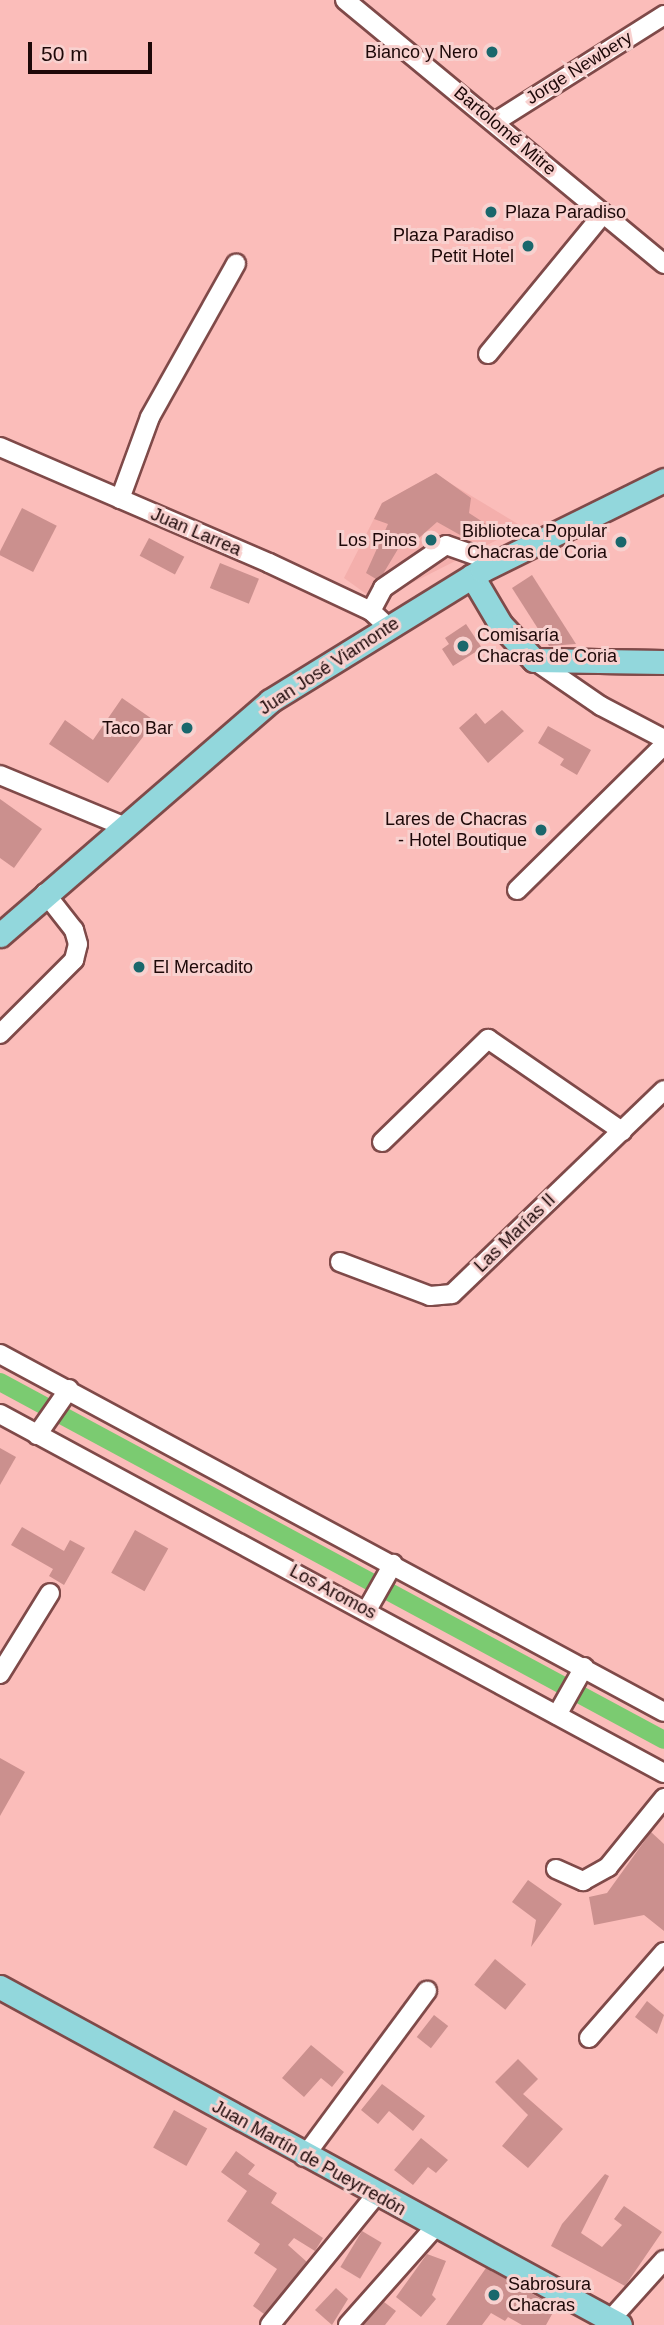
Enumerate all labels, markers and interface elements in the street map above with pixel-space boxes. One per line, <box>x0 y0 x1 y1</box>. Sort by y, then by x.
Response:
street label: Jorge Newbery <box>522 27 636 109</box>
scale bar <box>32 28 156 72</box>
place label: Bianco y Nero <box>365 41 478 63</box>
text: 50 m <box>41 42 88 65</box>
marker: Bianco y Nero <box>484 44 500 60</box>
street label: Bartolomé Mitre <box>449 82 561 180</box>
place label: Plaza Paradiso <box>505 201 626 223</box>
marker: Plaza Paradiso <box>483 204 499 220</box>
place label: Plaza Paradiso Petit Hotel <box>393 225 514 268</box>
marker: Plaza Paradiso Petit Hotel <box>520 238 536 254</box>
street label: Juan Larrea <box>148 503 244 561</box>
place label: Biblioteca Popular Chacras de Coria <box>462 521 607 564</box>
place label: Los Pinos <box>338 529 417 551</box>
marker: Los Pinos <box>423 532 439 548</box>
marker: Biblioteca Popular Chacras de Coria <box>613 534 629 550</box>
street label: Juan José Viamonte <box>255 613 403 719</box>
place label: Comisaría Chacras de Coria <box>477 625 617 668</box>
marker: Comisaría Chacras de Coria <box>455 638 471 654</box>
place label: Taco Bar <box>102 717 173 739</box>
marker: Taco Bar <box>179 720 195 736</box>
place label: Lares de Chacras - Hotel Boutique <box>385 809 527 852</box>
marker: Lares de Chacras - Hotel Boutique <box>533 822 549 838</box>
place label: El Mercadito <box>153 956 253 978</box>
marker: El Mercadito <box>131 959 147 975</box>
street label: Las Marías II <box>470 1189 560 1277</box>
street label: Los Aromos <box>286 1560 380 1624</box>
street label: Juan Martín de Pueyrredón <box>208 2096 410 2220</box>
place label: Sabrosura Chacras <box>508 2274 591 2316</box>
marker: Sabrosura Chacras <box>486 2287 502 2303</box>

